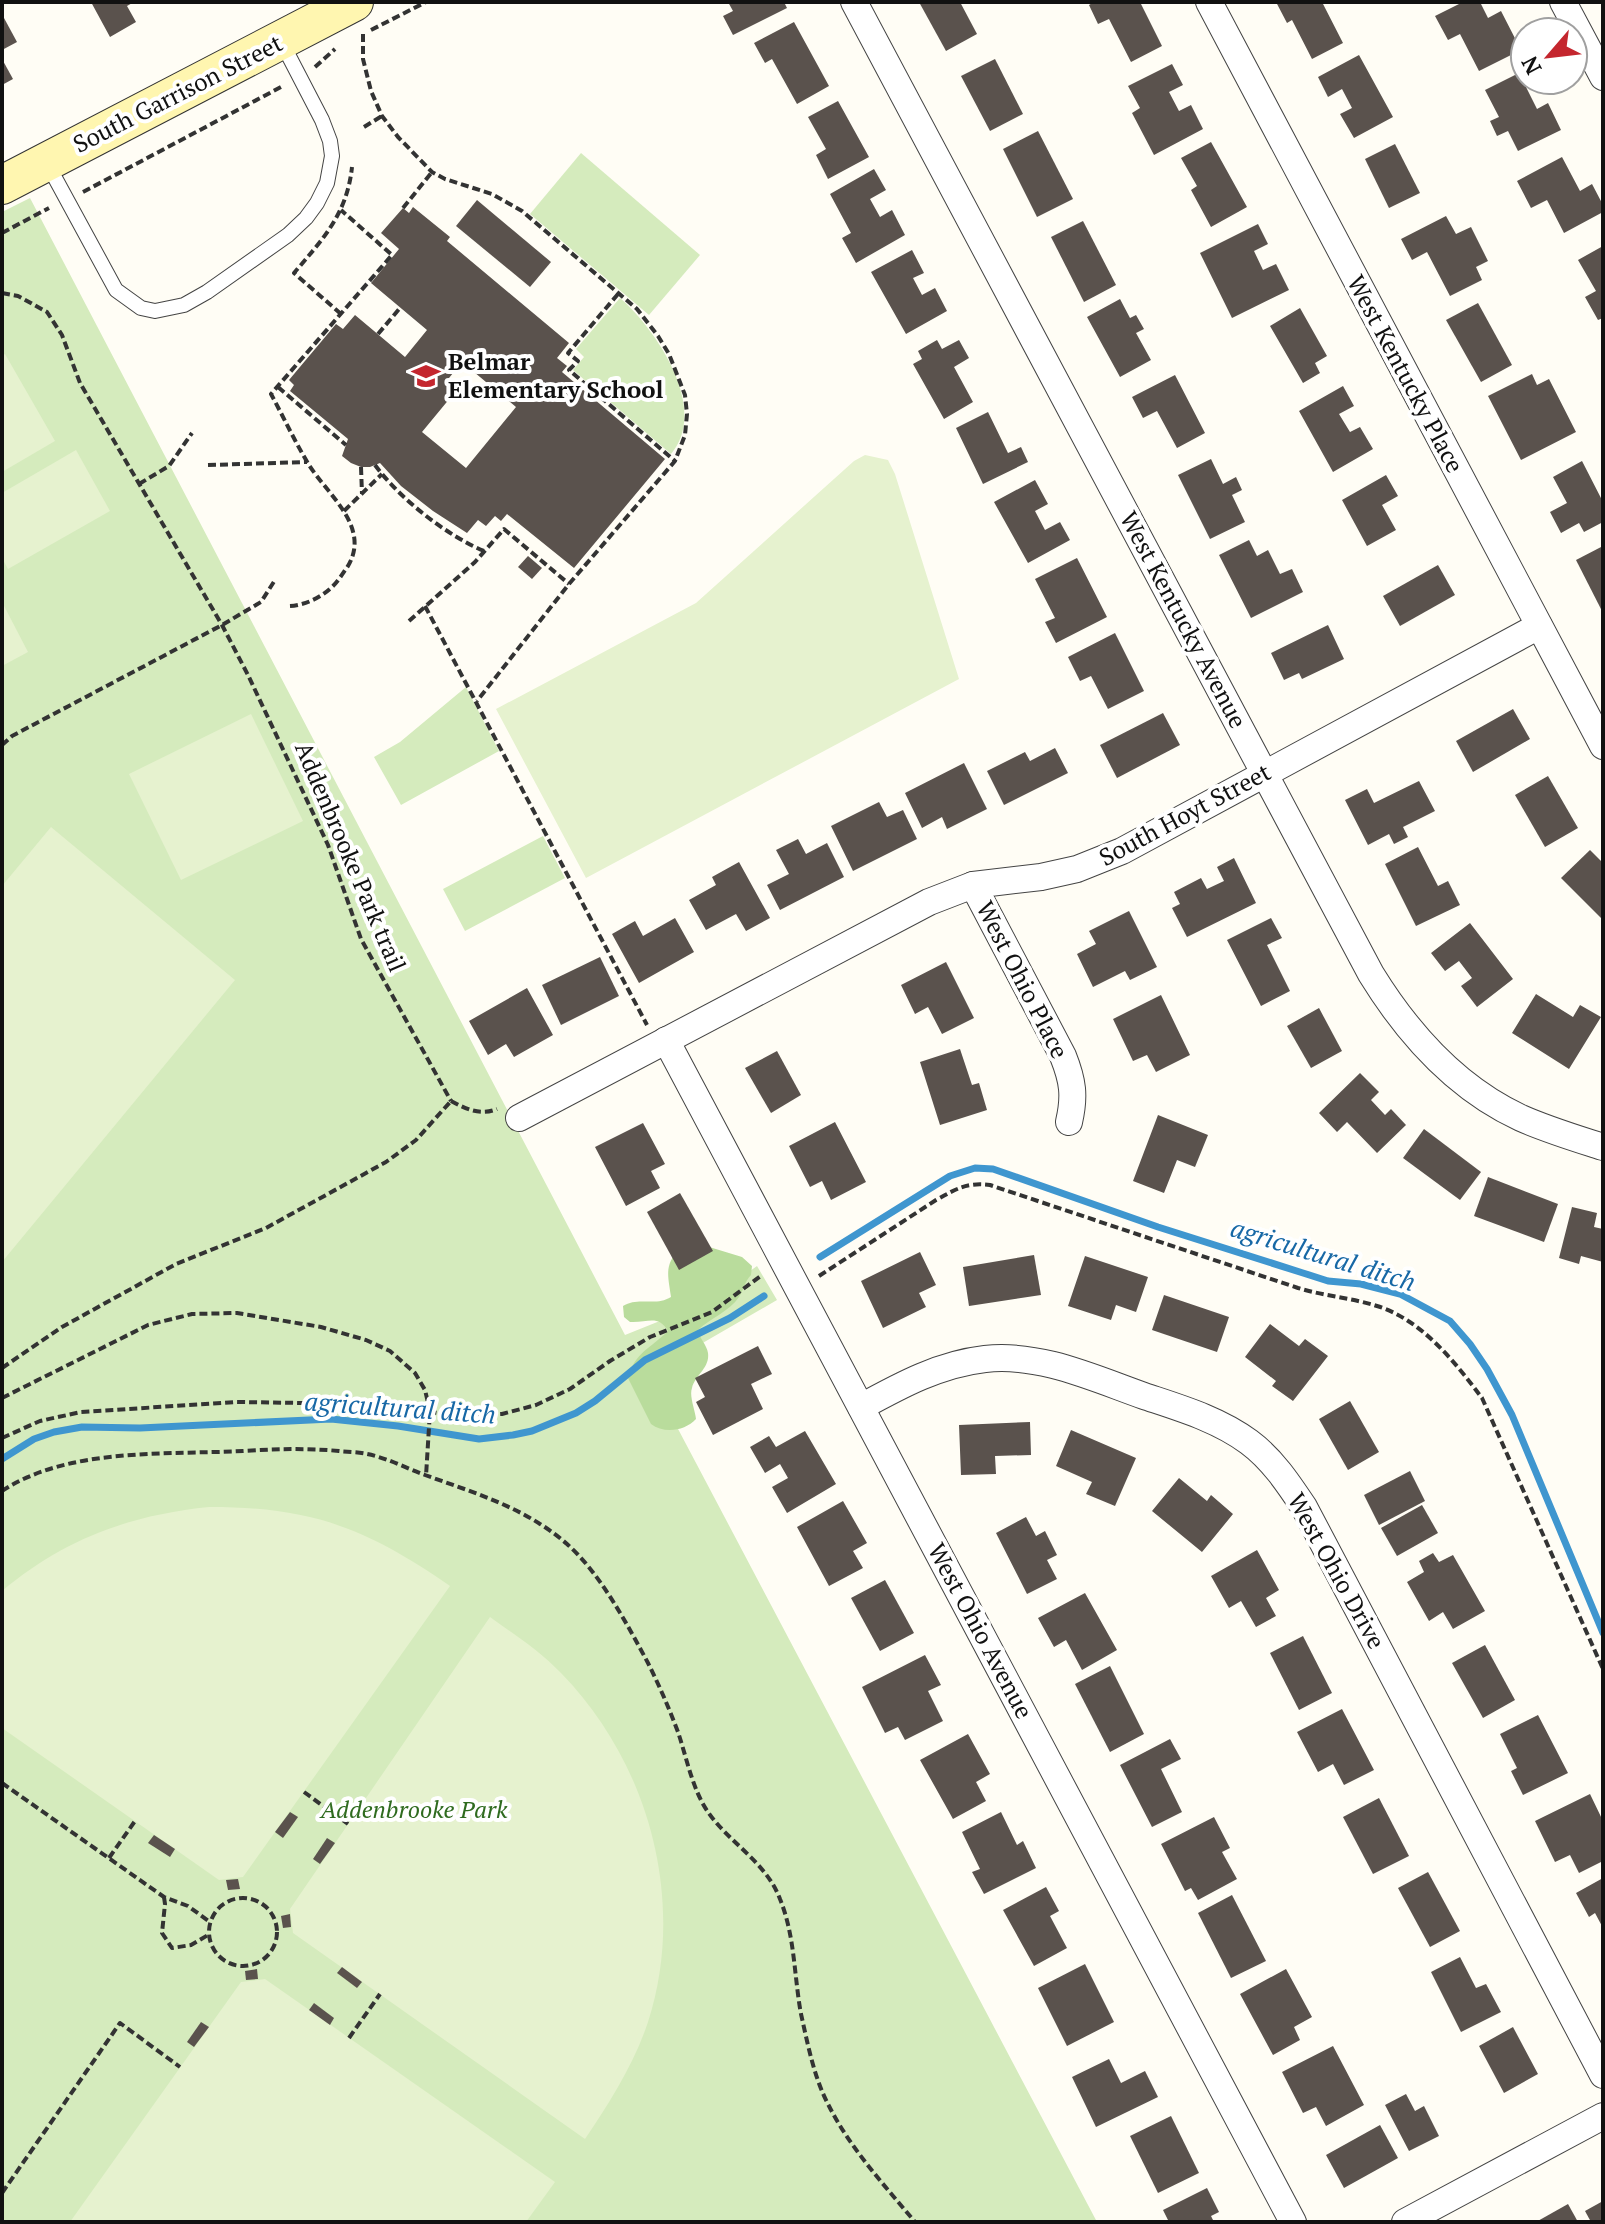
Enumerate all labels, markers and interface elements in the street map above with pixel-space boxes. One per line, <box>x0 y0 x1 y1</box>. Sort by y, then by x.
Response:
north arrow <box>1509 16 1589 96</box>
street label: South Garrison Street <box>67 26 288 160</box>
text: N <box>1514 51 1548 80</box>
street label: West Kentucky Place <box>1340 269 1472 478</box>
place label: Belmar Elementary School <box>448 345 663 405</box>
school or university icon: Belmar Elementary School <box>411 361 441 391</box>
street label: West Kentucky Avenue <box>1113 506 1255 733</box>
street label: Addenbrooke Park trail <box>288 737 414 976</box>
street label: South Hoyt Street <box>1093 755 1276 873</box>
street label: West Ohio Place <box>969 895 1076 1064</box>
water label: agricultural ditch <box>1227 1210 1420 1298</box>
water label: agricultural ditch <box>303 1383 497 1431</box>
street label: West Ohio Drive <box>1281 1487 1393 1654</box>
street label: West Ohio Avenue <box>921 1537 1041 1724</box>
park label: Addenbrooke Park <box>318 1793 508 1825</box>

